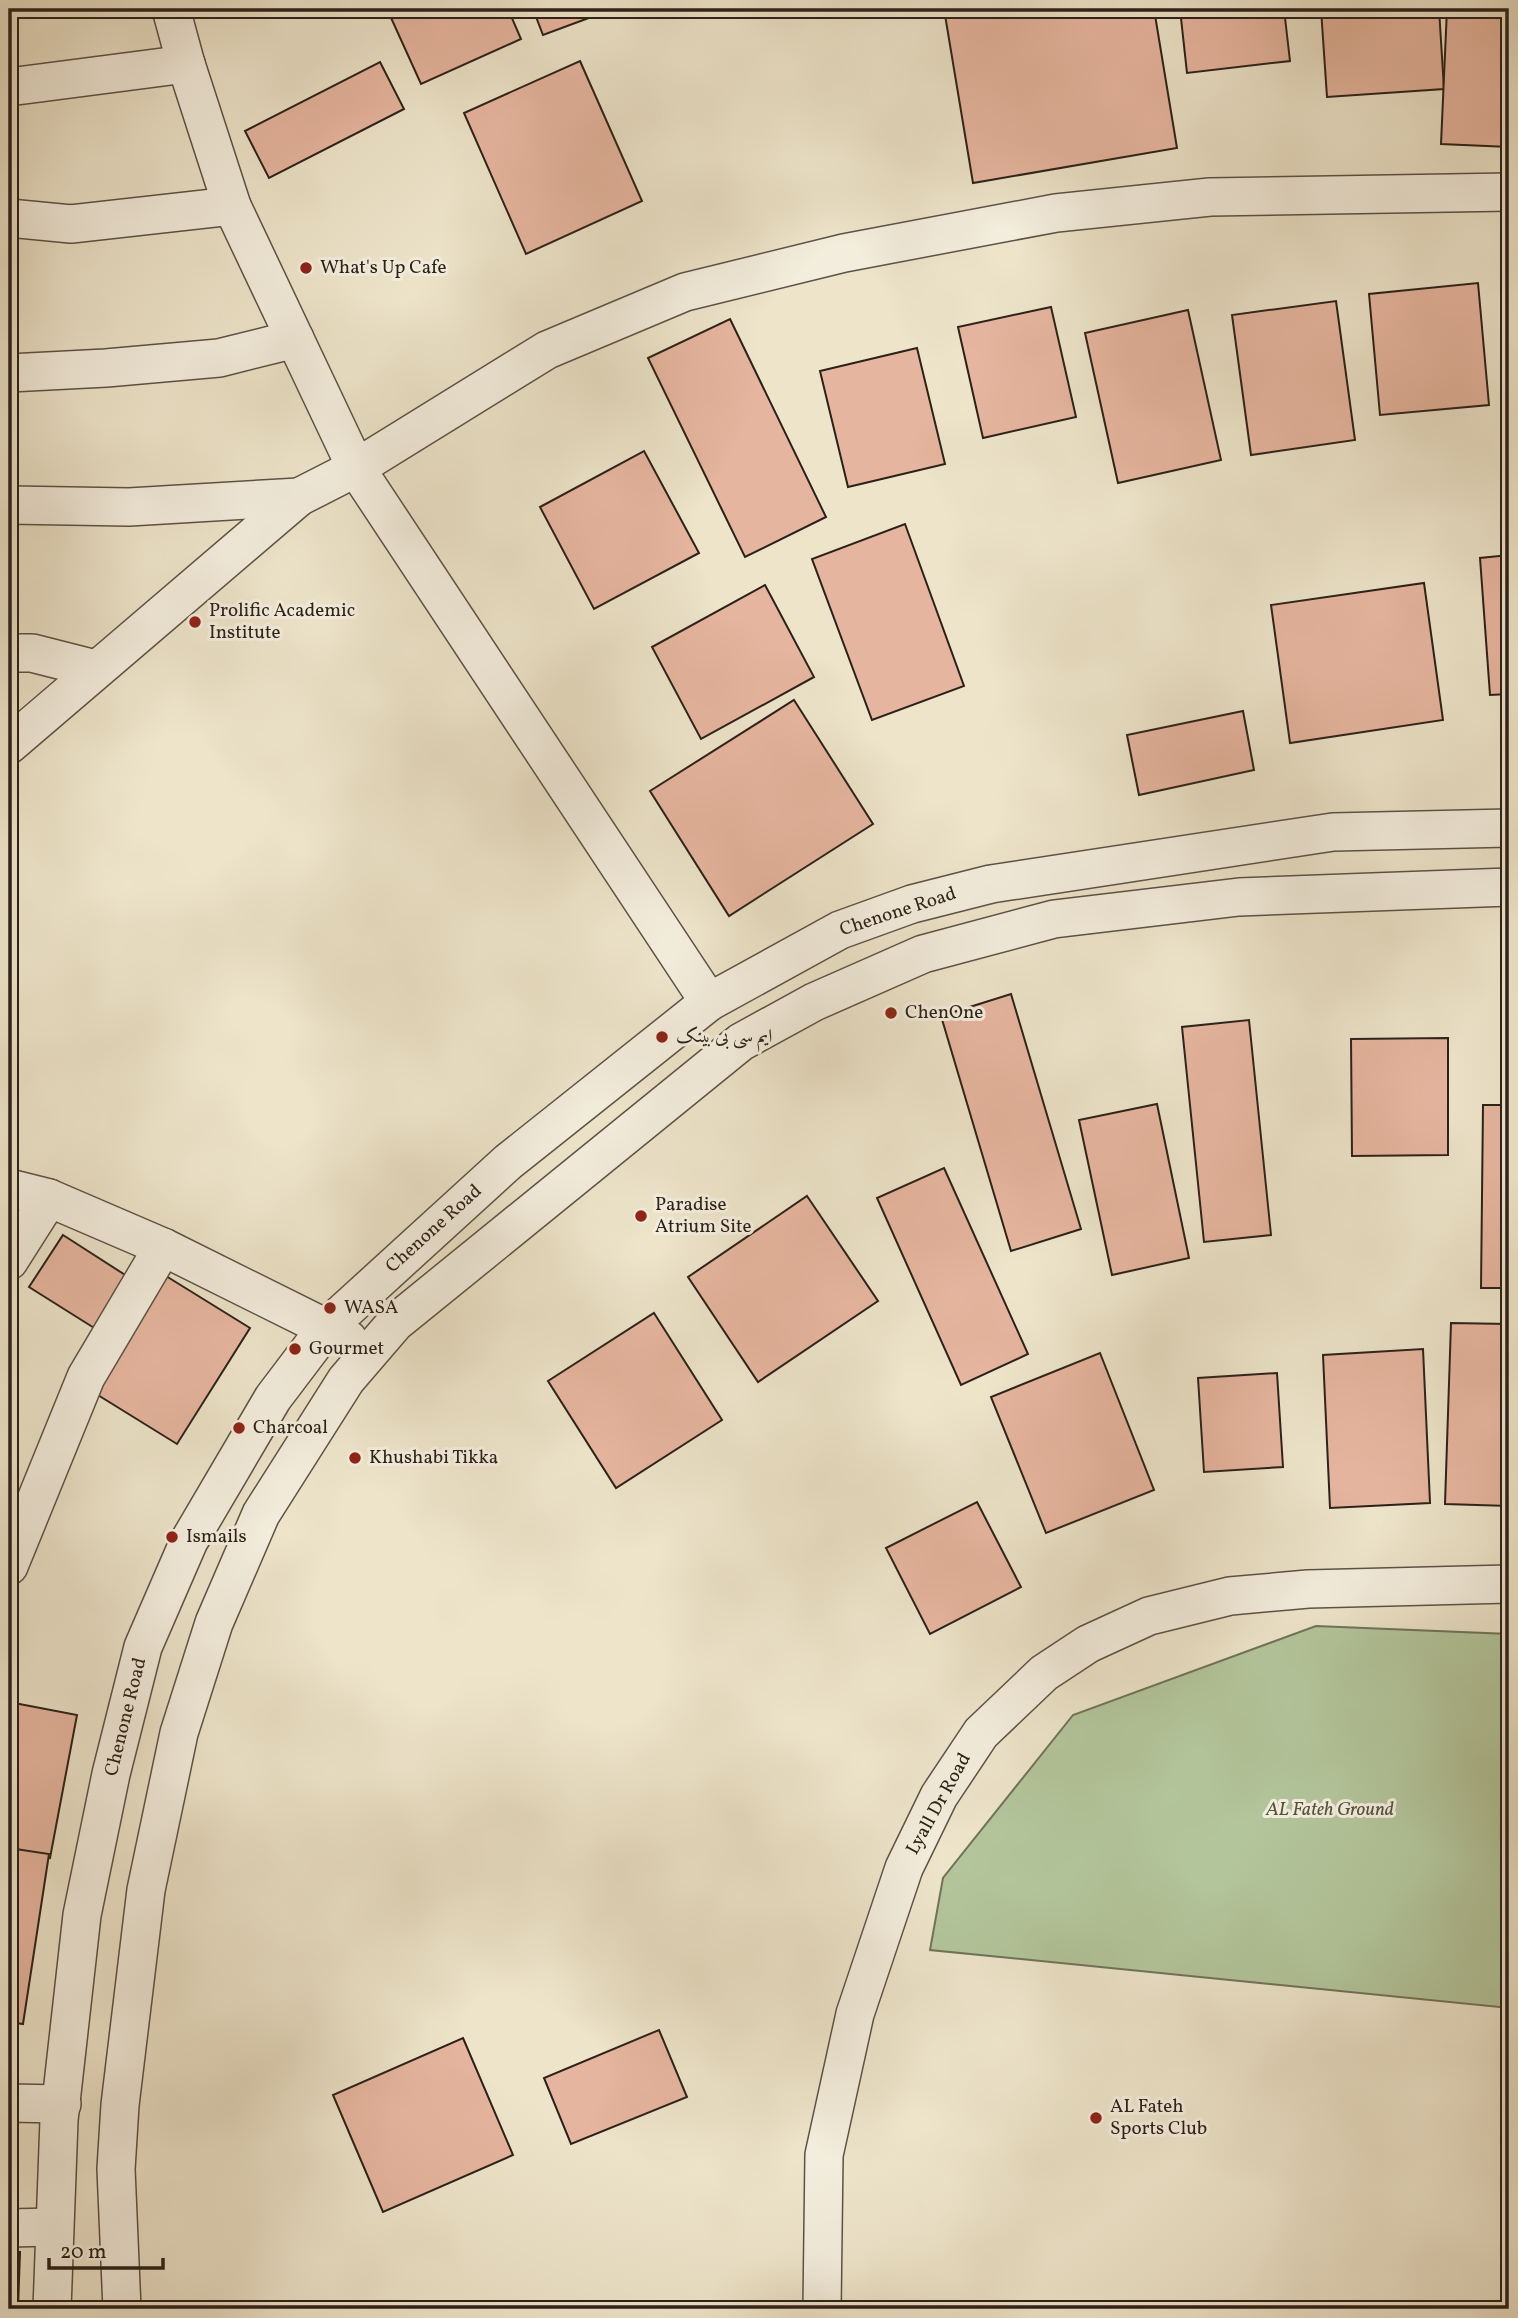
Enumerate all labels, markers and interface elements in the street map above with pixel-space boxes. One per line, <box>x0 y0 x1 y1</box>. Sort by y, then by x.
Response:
place label: What's Up Cafe <box>320 255 447 281</box>
marker: What's Up Cafe <box>298 260 314 276</box>
place label: Prolific Academic Institute <box>209 598 355 646</box>
marker: Prolific Academic Institute <box>187 614 203 630</box>
street label: Chenone Road <box>836 881 960 943</box>
place label: ChenOne <box>905 1000 983 1026</box>
marker: ChenOne <box>883 1005 899 1021</box>
place label: ایم سی بی بینک <box>676 1024 772 1052</box>
marker: ایم سی بی بینک <box>654 1029 670 1045</box>
street label: Chenone Road <box>380 1179 488 1279</box>
place label: Paradise Atrium Site <box>655 1192 751 1240</box>
marker: Paradise Atrium Site <box>633 1208 649 1224</box>
place label: WASA <box>344 1295 398 1321</box>
marker: WASA <box>322 1300 338 1316</box>
place label: Gourmet <box>309 1336 384 1362</box>
marker: Gourmet <box>287 1341 303 1357</box>
place label: Charcoal <box>253 1415 328 1441</box>
marker: Charcoal <box>231 1420 247 1436</box>
place label: Khushabi Tikka <box>369 1445 498 1471</box>
marker: Khushabi Tikka <box>347 1450 363 1466</box>
place label: Ismails <box>186 1524 247 1550</box>
marker: Ismails <box>164 1529 180 1545</box>
street label: Chenone Road <box>99 1655 153 1779</box>
street label: Lyall Dr Road <box>900 1748 978 1860</box>
park label: AL Fateh Ground <box>1265 1797 1394 1823</box>
place label: AL Fateh Sports Club <box>1110 2094 1207 2142</box>
marker: AL Fateh Sports Club <box>1088 2110 1104 2126</box>
scale bar <box>49 2227 163 2271</box>
text: 20 m <box>60 2238 106 2267</box>

